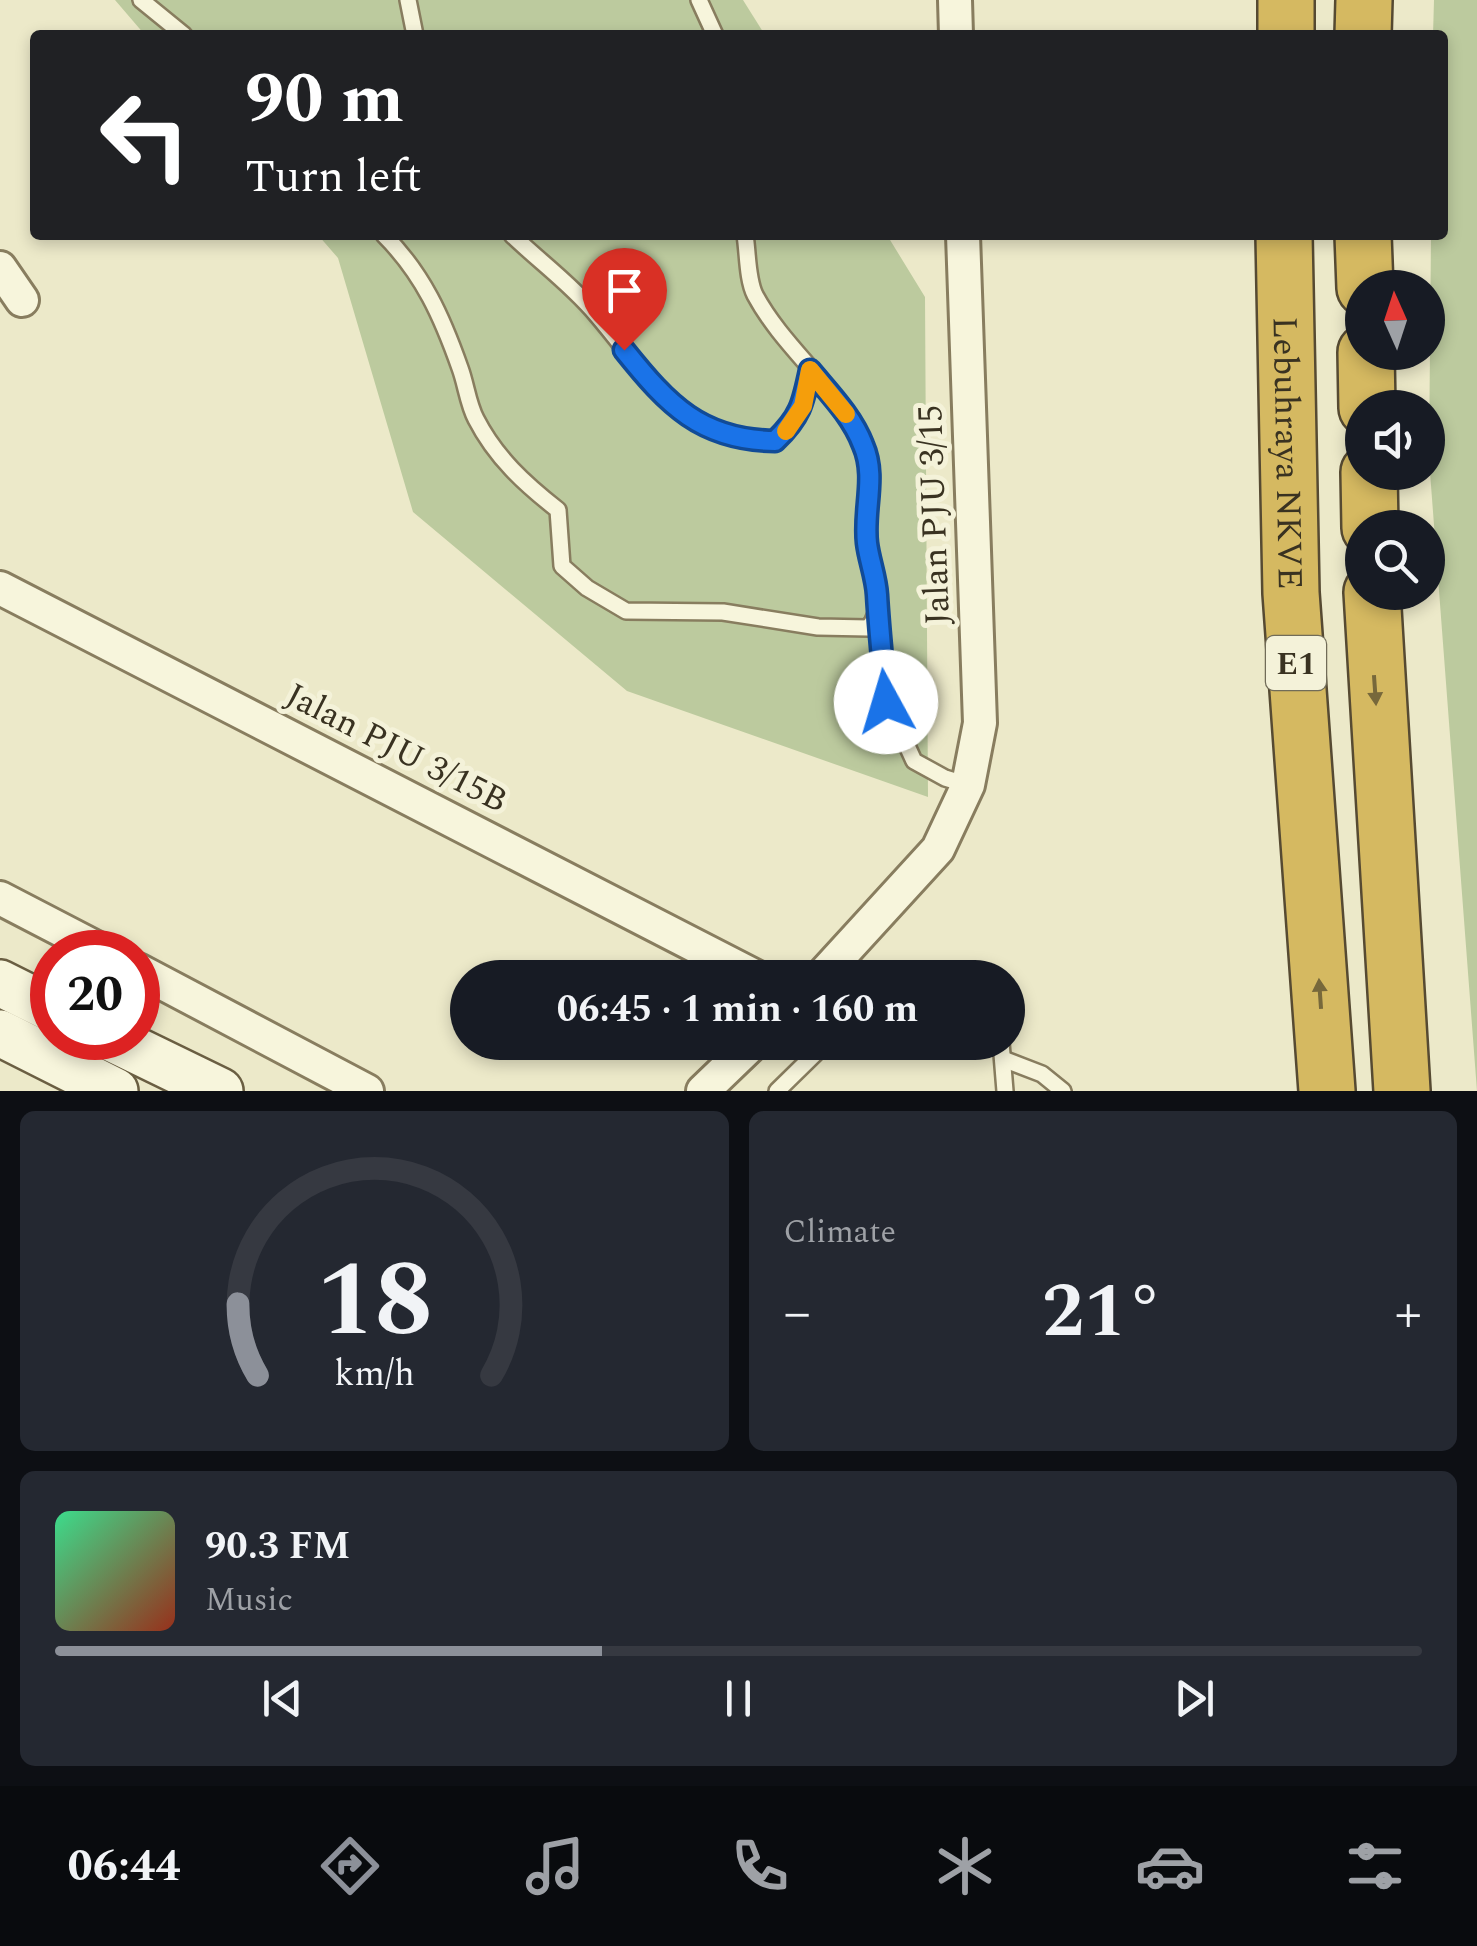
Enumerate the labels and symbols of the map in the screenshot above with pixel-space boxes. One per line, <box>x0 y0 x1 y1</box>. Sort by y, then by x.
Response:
pin <box>582 248 667 351</box>
north arrow <box>1345 270 1445 370</box>
street label: Lebuhraya NKVE <box>1258 316 1316 590</box>
street label: Jalan PJU 3/15 <box>904 404 965 626</box>
road number: E1 <box>1266 636 1326 690</box>
position arrow <box>834 650 938 754</box>
street label: Jalan PJU 3/15B <box>276 669 517 827</box>
one-way arrow <box>1368 674 1384 706</box>
speed limit sign: 20 <box>30 930 160 1060</box>
one-way arrow <box>1312 977 1328 1009</box>

